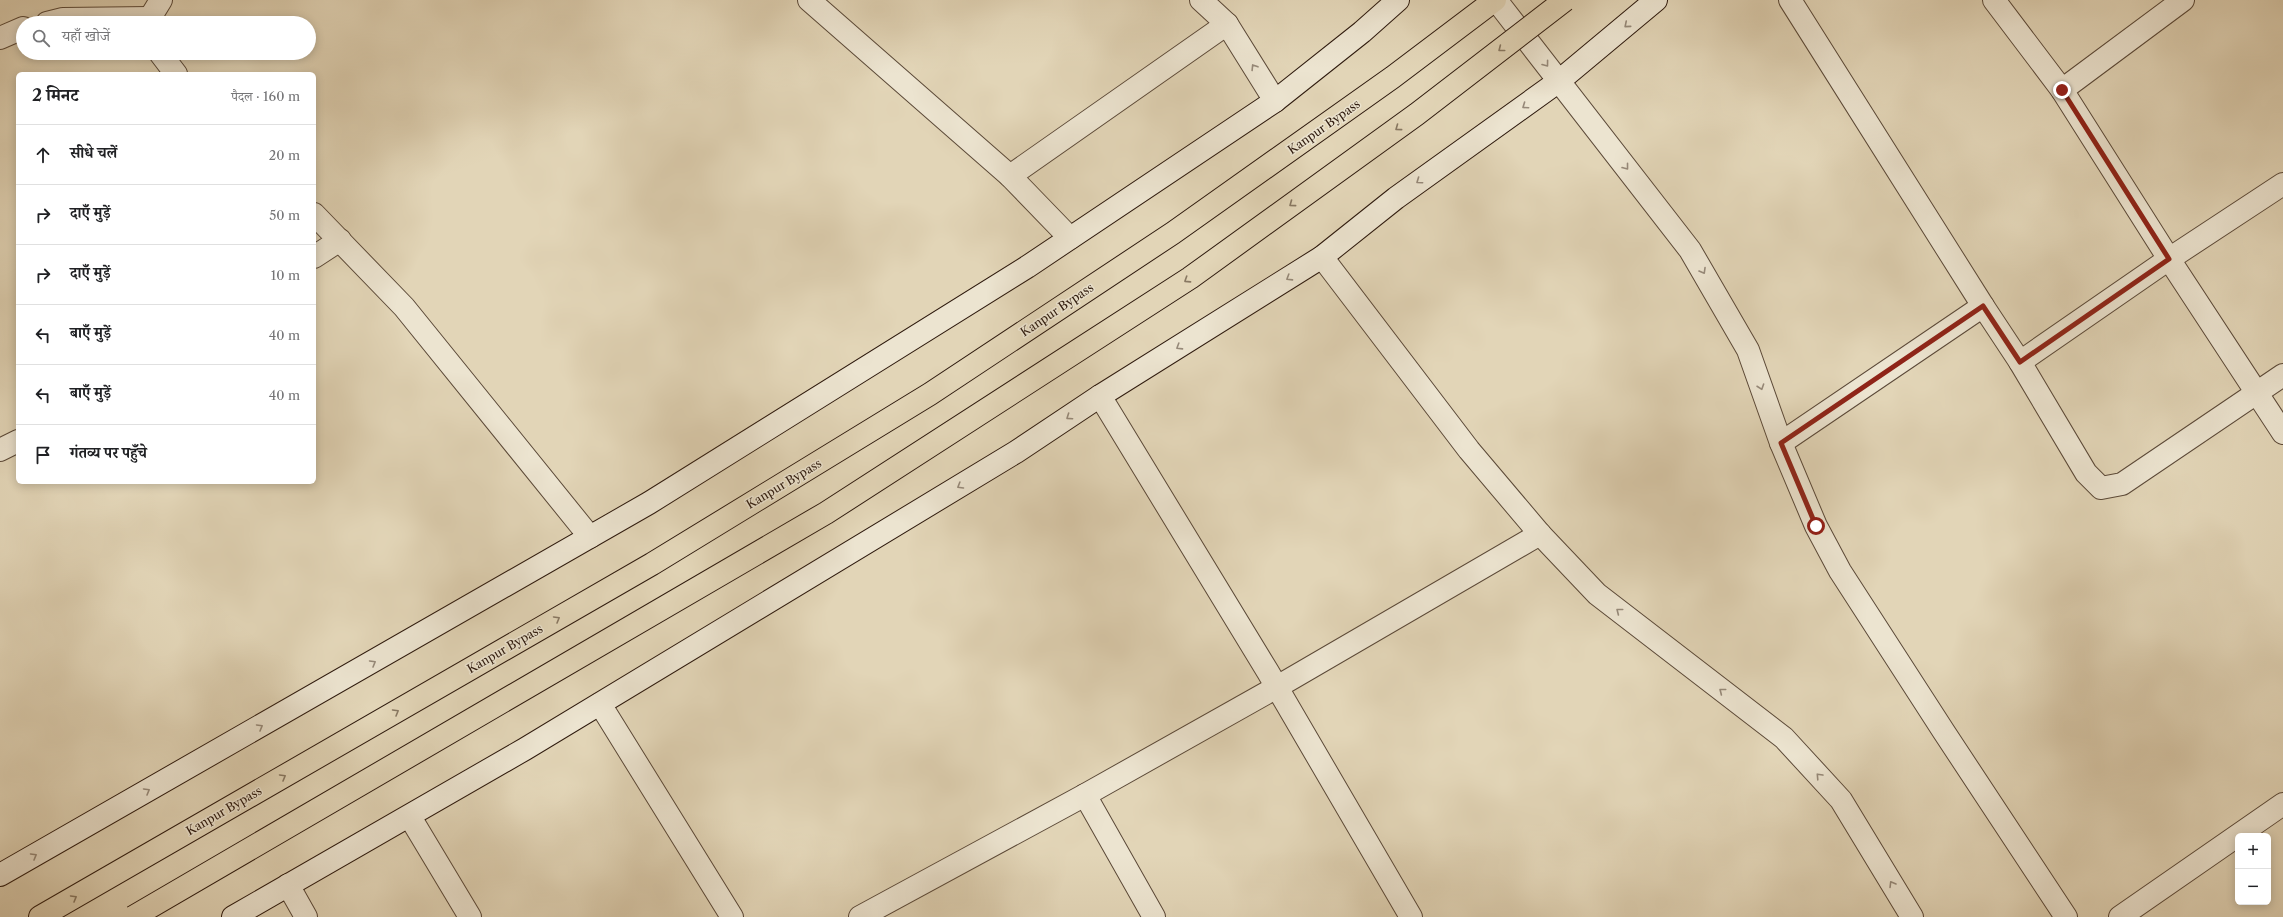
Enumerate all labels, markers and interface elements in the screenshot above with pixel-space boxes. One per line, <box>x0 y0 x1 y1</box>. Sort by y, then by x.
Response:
search box <box>16 16 316 60</box>
one-way arrow <box>1624 21 1631 28</box>
text: यहाँ खोजें <box>62 26 110 45</box>
icon: search <box>30 27 52 49</box>
one-way arrow <box>1499 45 1506 52</box>
one-way arrow <box>1541 59 1548 66</box>
one-way arrow <box>1251 64 1259 71</box>
route end <box>2053 81 2071 99</box>
text: 2 मिनट <box>32 85 79 105</box>
text: पैदल · 160 m <box>231 88 300 104</box>
street label: Kanpur Bypass <box>1285 96 1363 157</box>
one-way arrow <box>1522 101 1529 109</box>
one-way arrow <box>1395 123 1402 130</box>
text: सीधे चलें <box>70 143 117 162</box>
icon: ahead <box>32 144 54 166</box>
text: 20 m <box>269 147 300 163</box>
one-way arrow <box>1621 162 1628 169</box>
one-way arrow <box>1416 176 1423 184</box>
one-way arrow <box>1290 199 1297 206</box>
text: दाएँ मुड़ें <box>70 203 110 222</box>
icon: right <box>32 204 54 226</box>
text: 50 m <box>269 207 300 223</box>
text: दाएँ मुड़ें <box>70 263 110 282</box>
icon: right <box>32 264 54 286</box>
text: 10 m <box>271 267 300 283</box>
one-way arrow <box>1698 267 1705 274</box>
one-way arrow <box>1286 273 1293 281</box>
one-way arrow <box>1184 275 1191 282</box>
street label: Kanpur Bypass <box>1017 280 1096 340</box>
text: बाएँ मुड़ें <box>70 323 111 342</box>
icon: left <box>32 324 54 346</box>
text: 40 m <box>269 327 300 343</box>
one-way arrow <box>1176 342 1183 349</box>
text: बाएँ मुड़ें <box>70 383 111 402</box>
one-way arrow <box>1757 383 1765 390</box>
icon: left <box>32 384 54 406</box>
text: 40 m <box>269 387 300 403</box>
one-way arrow <box>1066 412 1073 419</box>
text: गंतव्य पर पहुँचे <box>70 443 147 462</box>
icon: arrive <box>32 444 54 466</box>
street label: Kanpur Bypass <box>743 455 824 512</box>
one-way arrow <box>957 482 964 489</box>
route start <box>1807 517 1825 535</box>
one-way arrow <box>1617 609 1624 616</box>
one-way arrow <box>553 616 560 623</box>
street label: Kanpur Bypass <box>464 621 545 676</box>
one-way arrow <box>369 660 376 667</box>
one-way arrow <box>1720 688 1727 695</box>
one-way arrow <box>392 709 399 716</box>
one-way arrow <box>256 725 263 732</box>
one-way arrow <box>1817 773 1824 781</box>
one-way arrow <box>279 774 286 781</box>
street label: Kanpur Bypass <box>183 783 264 838</box>
one-way arrow <box>143 789 150 796</box>
map controls <box>2235 833 2271 905</box>
button: + <box>2235 833 2271 869</box>
one-way arrow <box>30 853 37 860</box>
button: − <box>2235 869 2271 905</box>
one-way arrow <box>1889 881 1897 888</box>
one-way arrow <box>70 895 77 902</box>

